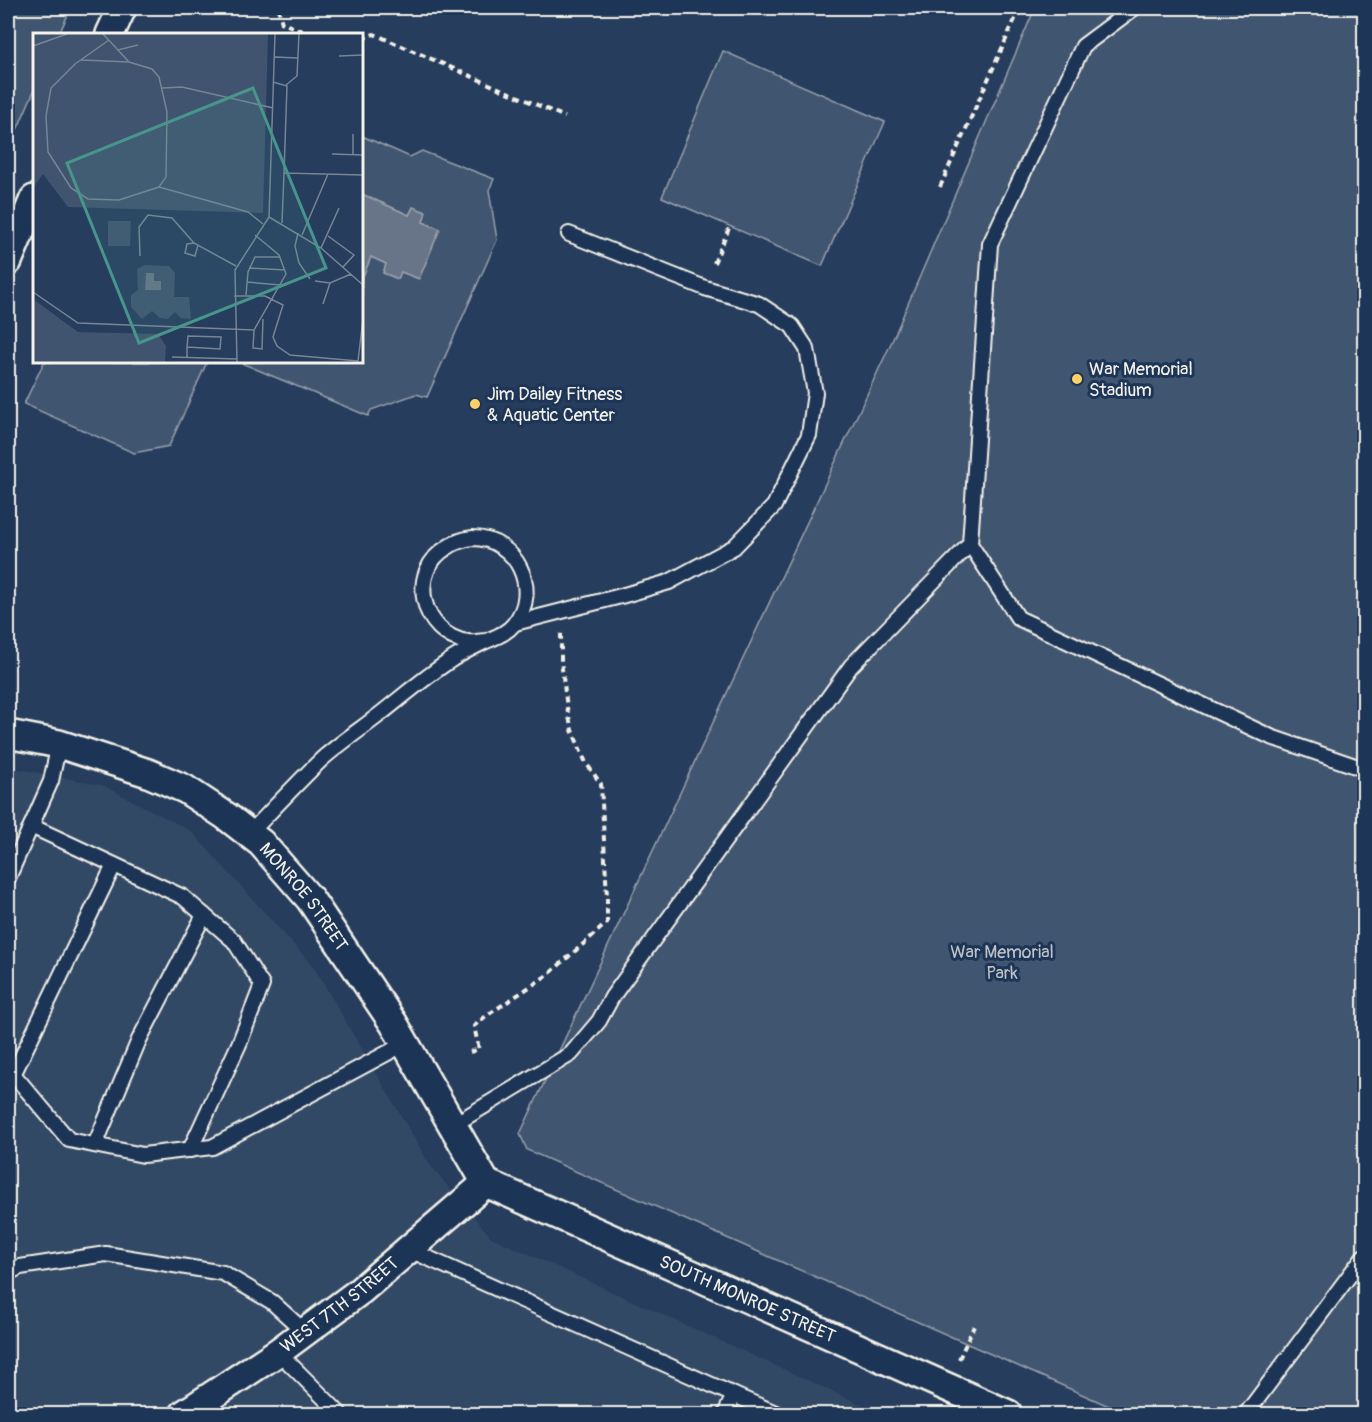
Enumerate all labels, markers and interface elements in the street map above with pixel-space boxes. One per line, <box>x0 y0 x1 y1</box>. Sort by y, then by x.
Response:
inset map <box>33 33 363 363</box>
place label: War Memorial Stadium <box>1089 358 1193 402</box>
marker: War Memorial Stadium <box>1070 372 1084 386</box>
place label: Jim Dailey Fitness & Aquatic Center <box>487 383 622 427</box>
marker: Jim Dailey Fitness & Aquatic Center <box>468 397 482 411</box>
street label: MONROE STREET <box>254 838 353 955</box>
park label: War Memorial Park <box>950 941 1054 985</box>
street label: SOUTH MONROE STREET <box>656 1250 839 1348</box>
street label: WEST 7TH STREET <box>276 1252 403 1358</box>

